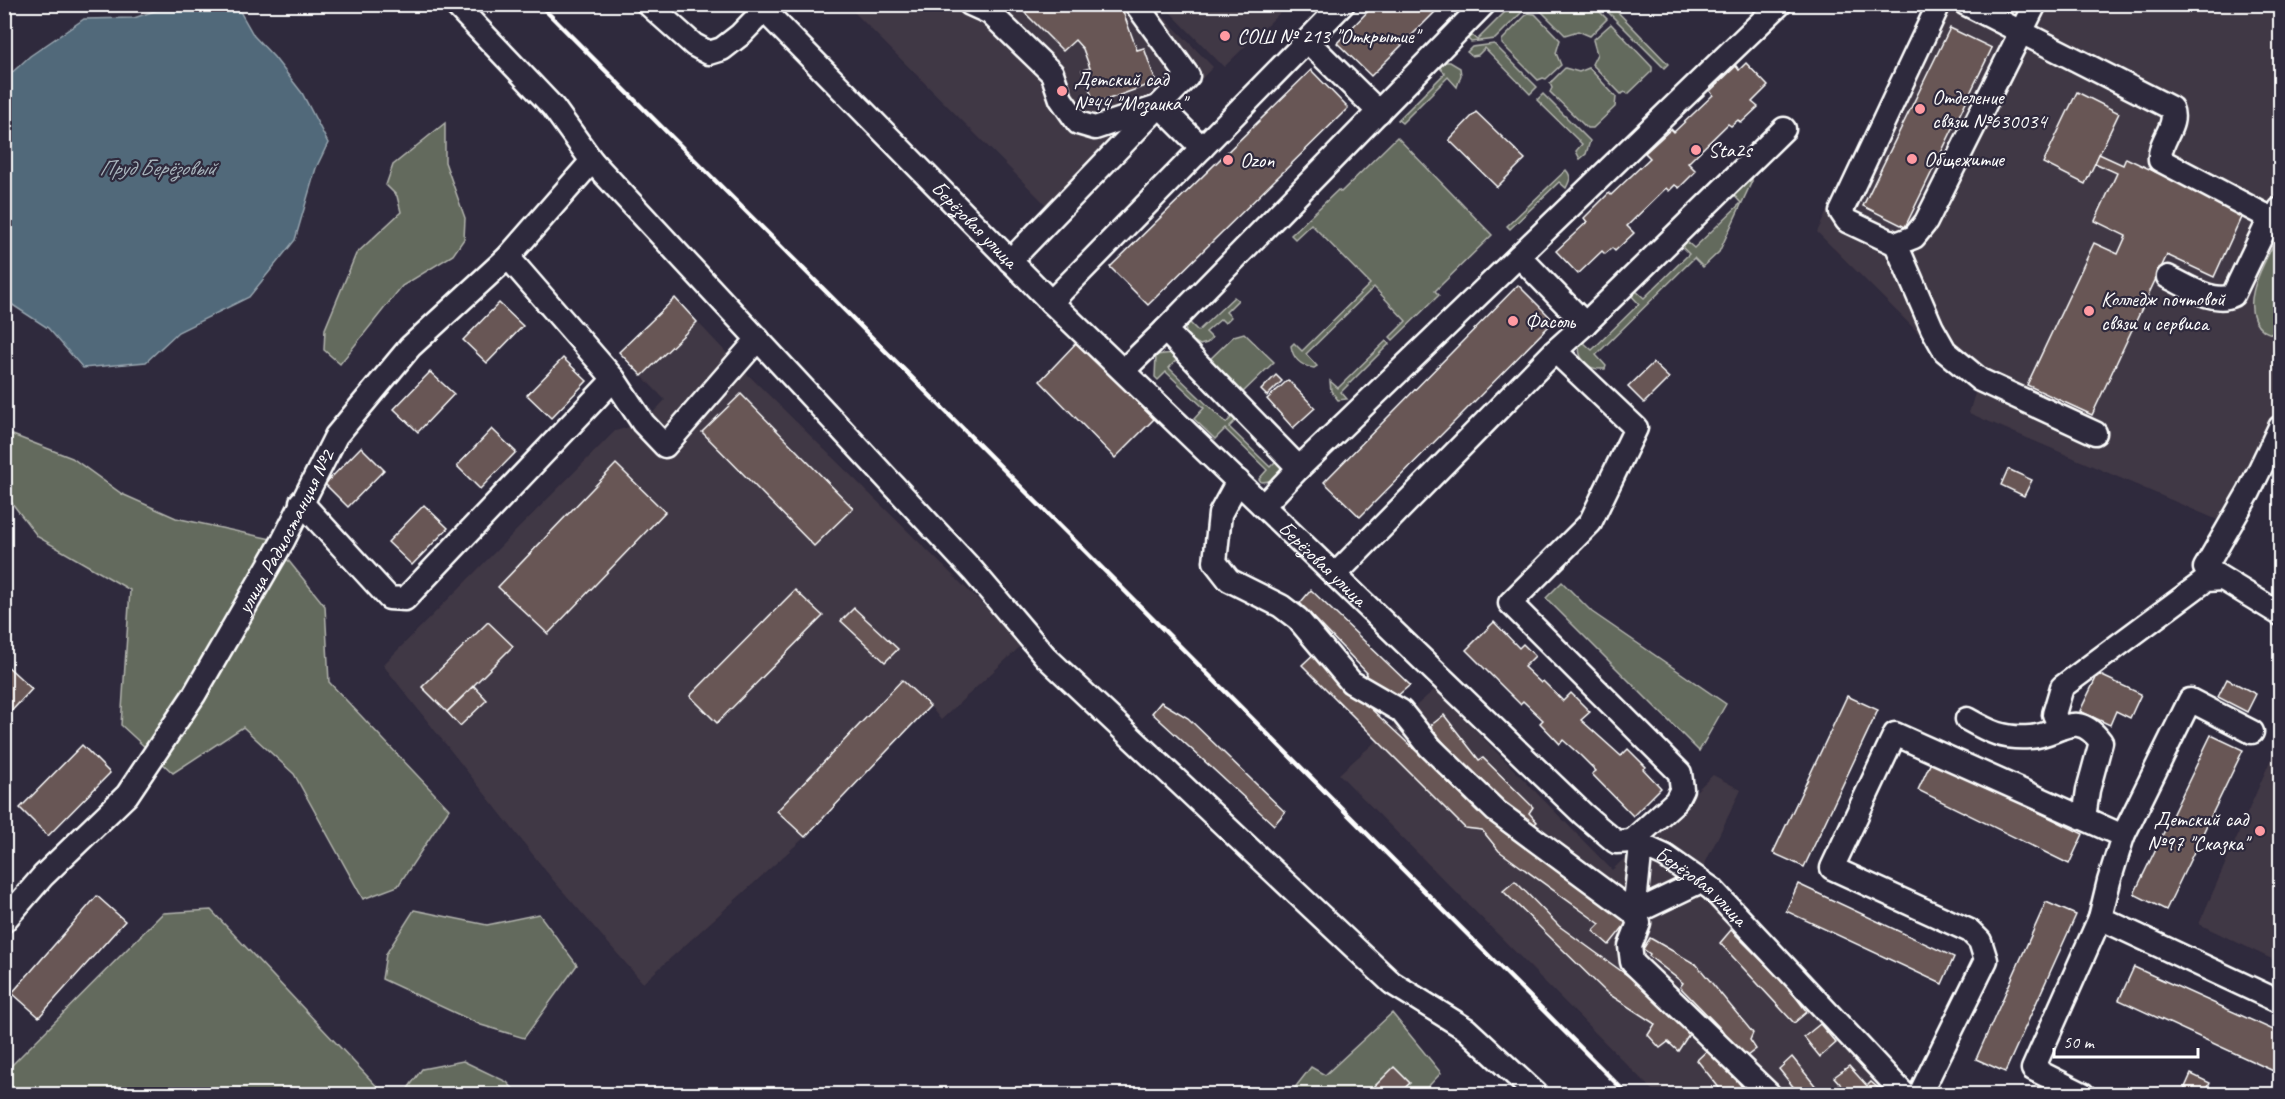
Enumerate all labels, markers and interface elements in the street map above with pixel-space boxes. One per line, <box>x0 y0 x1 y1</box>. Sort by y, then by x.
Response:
place label: СОШ № 213 "Открытие" <box>1237 23 1423 49</box>
marker: СОШ № 213 "Открытие" <box>1218 29 1232 43</box>
place label: Детский сад №44 "Мозаика" <box>1074 66 1190 117</box>
marker: Детский сад №44 "Мозаика" <box>1055 84 1069 98</box>
place label: Отделение связи №630034 <box>1932 84 2049 134</box>
marker: Отделение связи №630034 <box>1913 102 1927 116</box>
place label: Sta2s <box>1708 137 1753 163</box>
marker: Sta2s <box>1689 143 1703 157</box>
place label: Общежитие <box>1924 146 2006 172</box>
place label: Ozon <box>1240 147 1275 173</box>
marker: Общежитие <box>1905 152 1919 166</box>
marker: Ozon <box>1221 153 1235 167</box>
water label: Пруд Берёзовый <box>99 154 220 182</box>
street label: Берёзовая улица <box>926 175 1025 275</box>
place label: Колледж почтовой связи и сервиса <box>2101 286 2226 336</box>
marker: Колледж почтовой связи и сервиса <box>2082 304 2096 318</box>
place label: Фасоль <box>1525 308 1577 334</box>
marker: Фасоль <box>1506 314 1520 328</box>
street label: улица Радиостанция №2 <box>230 444 341 620</box>
street label: Берёзовая улица <box>1273 515 1374 614</box>
place label: Детский сад №97 "Сказка" <box>2147 806 2252 856</box>
marker: Детский сад №97 "Сказка" <box>2253 824 2267 838</box>
street label: Берёзовая улица <box>1651 840 1755 933</box>
scale bar <box>2054 1021 2198 1059</box>
text: 50 m <box>2063 1031 2096 1053</box>

